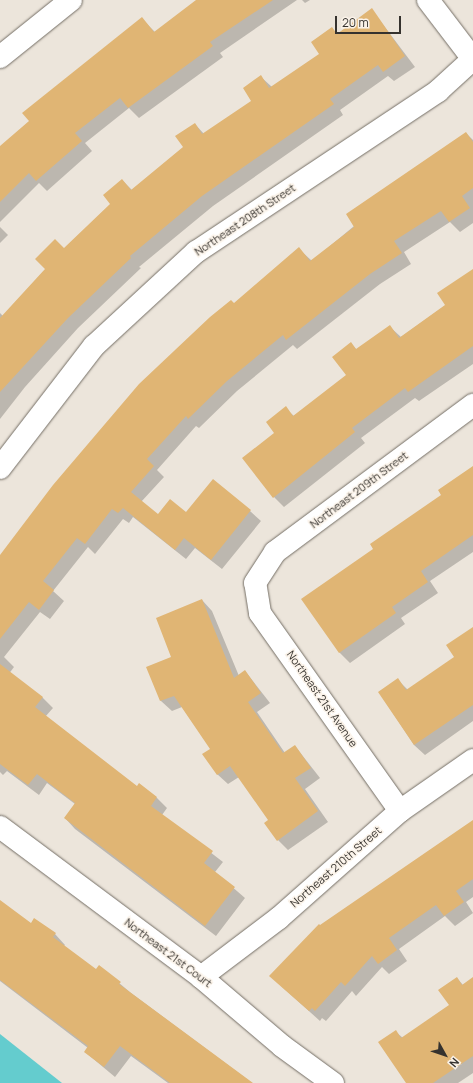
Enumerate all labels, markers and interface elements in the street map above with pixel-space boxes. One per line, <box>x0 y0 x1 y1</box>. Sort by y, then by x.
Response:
scale bar <box>337 8 403 34</box>
text: 20 m <box>342 14 369 31</box>
street label: Northeast 208th Street <box>192 181 298 259</box>
street label: Northeast 209th Street <box>308 449 410 531</box>
street label: Northeast 21st Avenue <box>284 648 360 750</box>
street label: Northeast 210th Street <box>288 824 384 910</box>
street label: Northeast 21st Court <box>122 916 214 990</box>
north arrow <box>425 1035 465 1075</box>
text: N <box>446 1055 463 1071</box>

